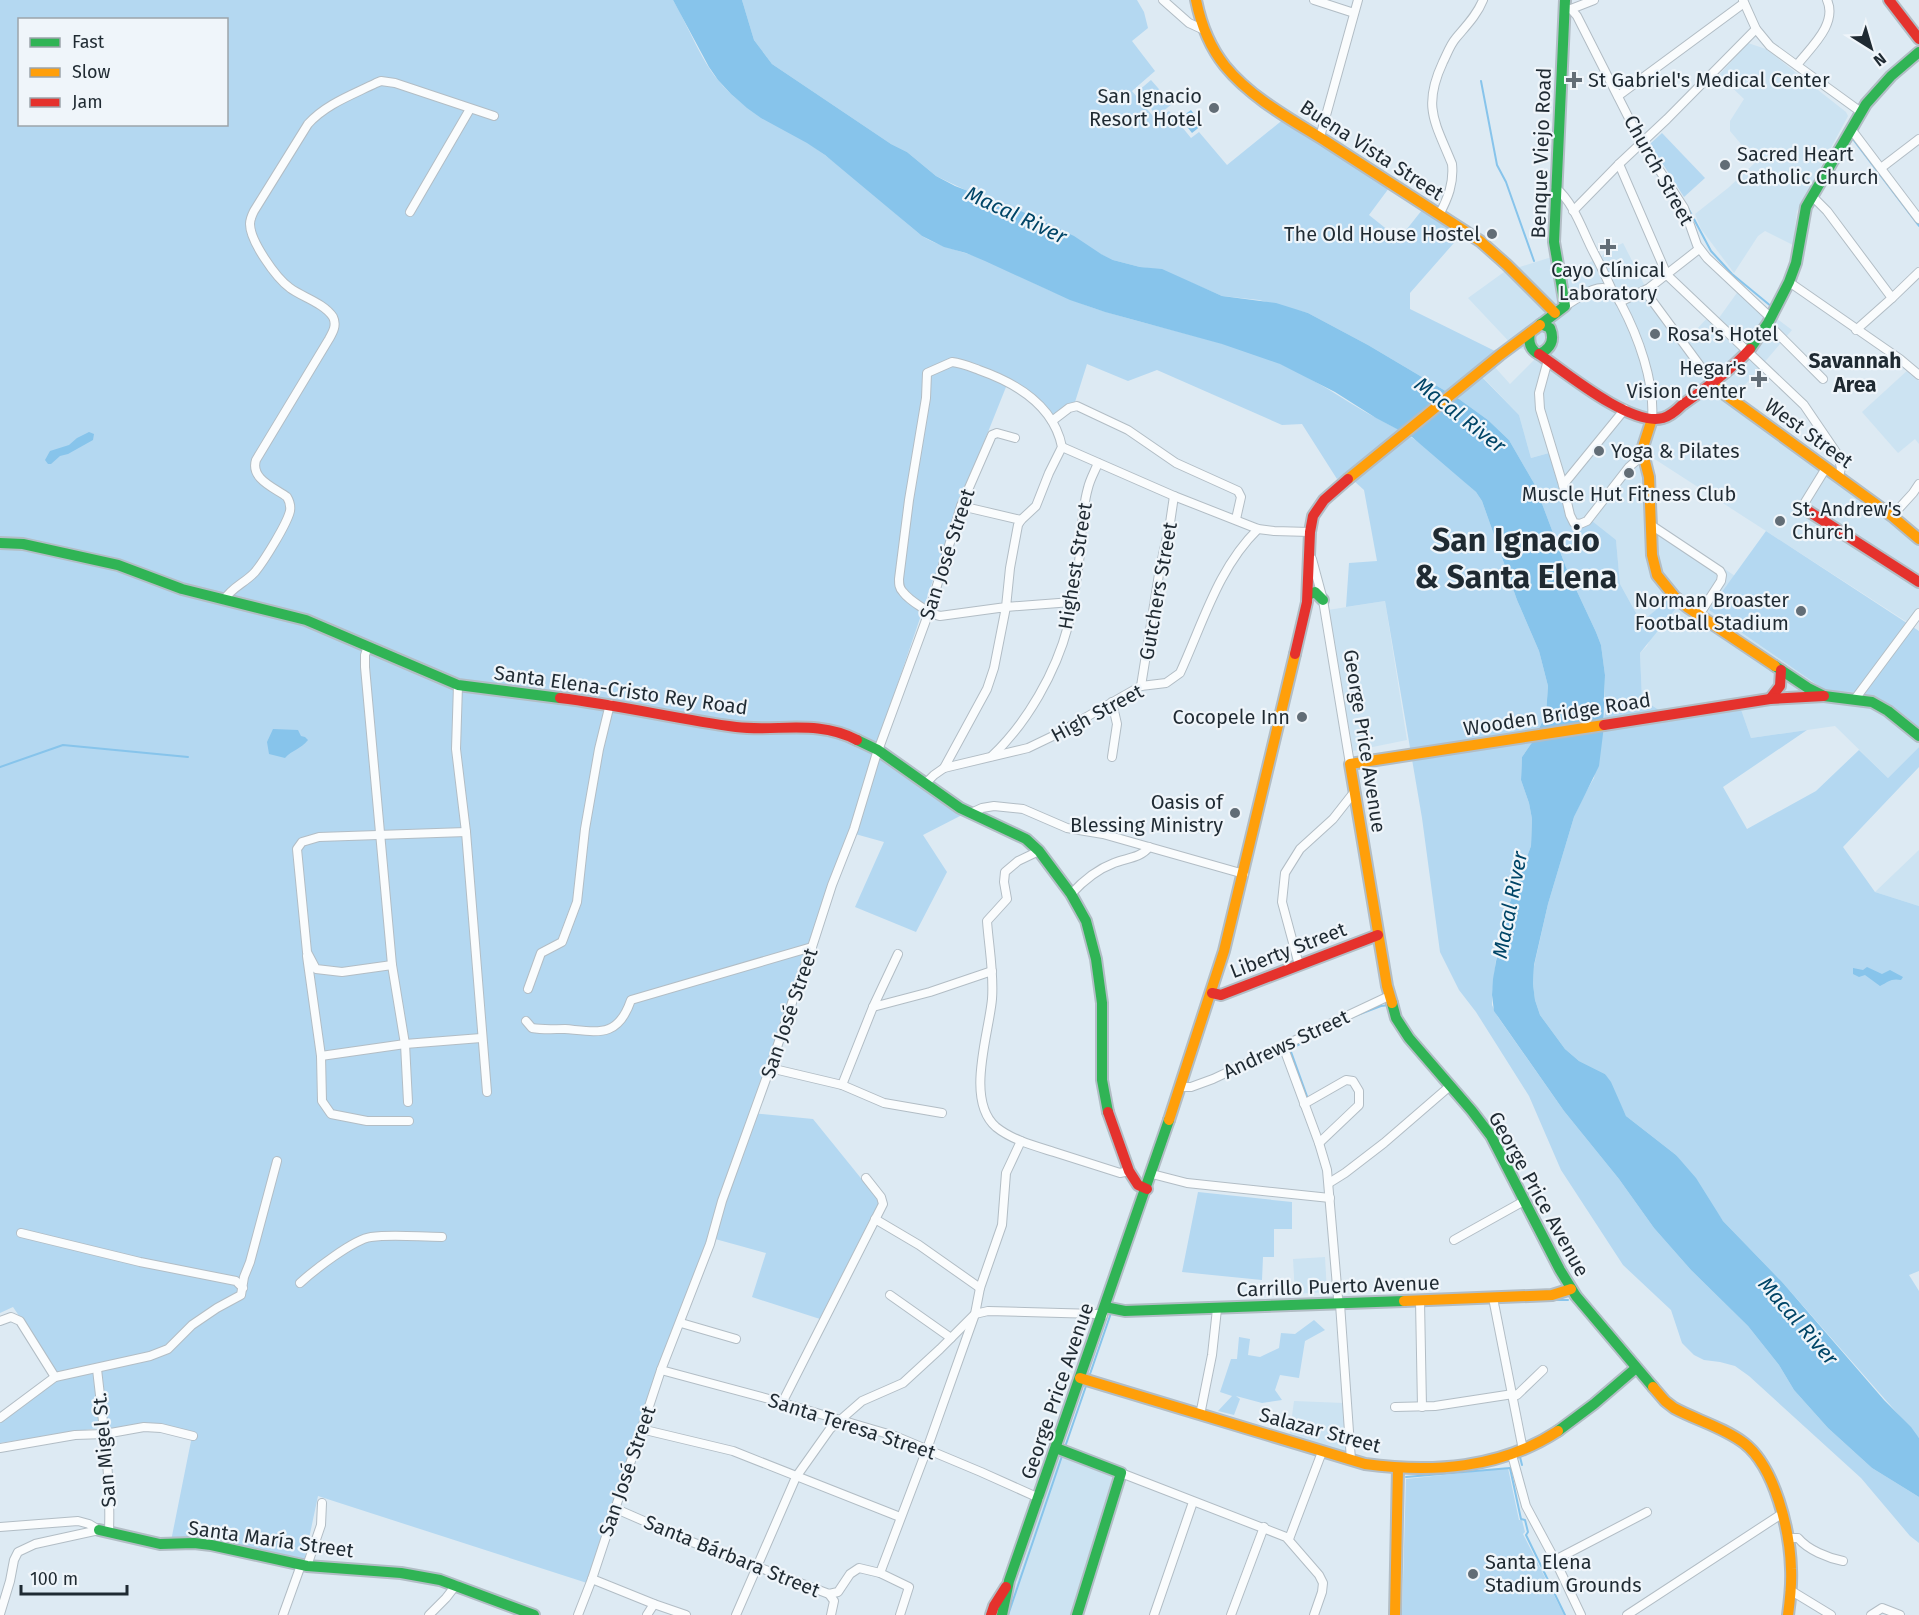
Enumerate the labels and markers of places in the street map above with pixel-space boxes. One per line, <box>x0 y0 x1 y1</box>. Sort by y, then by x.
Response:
place label: St Gabriel's Medical Center <box>1588 68 1830 92</box>
marker: St Gabriel's Medical Center <box>1565 71 1583 89</box>
place label: San Ignacio Resort Hotel <box>1089 84 1202 131</box>
marker: San Ignacio Resort Hotel <box>1207 101 1221 115</box>
place label: Sacred Heart Catholic Church <box>1737 142 1879 189</box>
marker: Sacred Heart Catholic Church <box>1718 158 1732 172</box>
place label: The Old House Hostel <box>1284 222 1480 246</box>
marker: The Old House Hostel <box>1485 227 1499 241</box>
marker: Cayo Clínical Laboratory <box>1599 238 1617 256</box>
place label: Cayo Clínical Laboratory <box>1551 258 1665 305</box>
place label: Rosa's Hotel <box>1667 322 1778 346</box>
marker: Rosa's Hotel <box>1648 327 1662 341</box>
place label: Hegar's Vision Center <box>1627 356 1746 403</box>
marker: Hegar's Vision Center <box>1750 370 1768 388</box>
place label: Yoga & Pilates <box>1611 439 1740 463</box>
marker: Yoga & Pilates <box>1592 444 1606 458</box>
marker: Muscle Hut Fitness Club <box>1622 466 1636 480</box>
place label: Muscle Hut Fitness Club <box>1522 482 1736 506</box>
place label: St. Andrew's Church <box>1792 497 1901 544</box>
marker: St. Andrew's Church <box>1773 514 1787 528</box>
place label: Norman Broaster Football Stadium <box>1635 588 1789 635</box>
marker: Norman Broaster Football Stadium <box>1794 604 1808 618</box>
place label: Cocopele Inn <box>1173 705 1290 729</box>
marker: Cocopele Inn <box>1295 710 1309 724</box>
place label: Oasis of Blessing Ministry <box>1070 790 1224 837</box>
marker: Oasis of Blessing Ministry <box>1228 806 1242 820</box>
place label: Santa Elena Stadium Grounds <box>1485 1550 1642 1597</box>
marker: Santa Elena Stadium Grounds <box>1466 1567 1480 1581</box>

